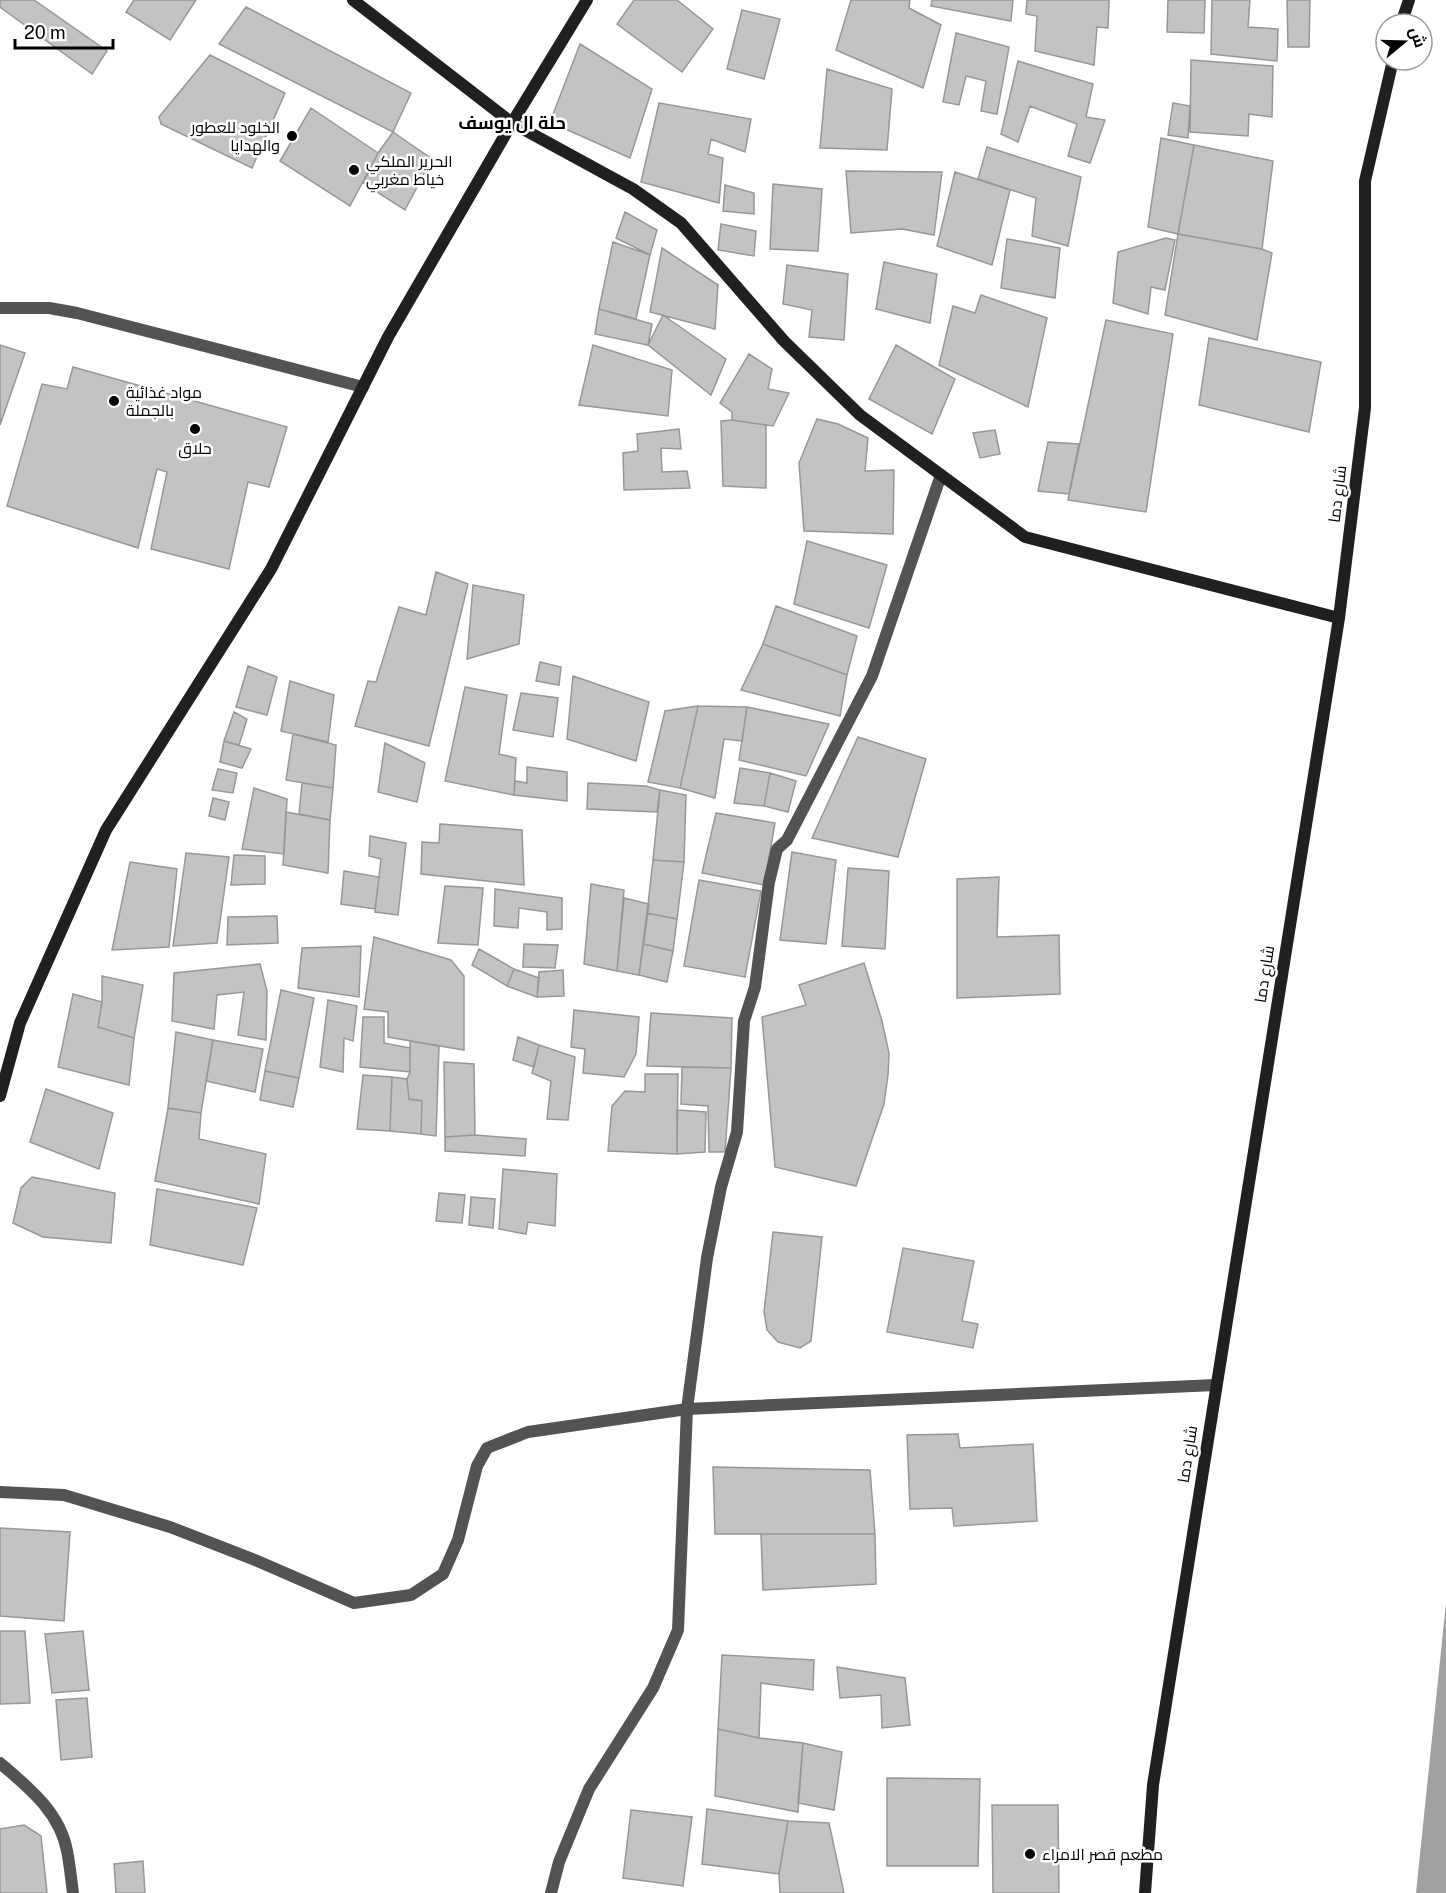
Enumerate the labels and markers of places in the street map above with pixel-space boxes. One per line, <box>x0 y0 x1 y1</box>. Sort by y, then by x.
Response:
place label: الخلود للعطور والهدايا <box>190 118 280 156</box>
marker: الخلود للعطور والهدايا <box>285 129 299 143</box>
place label: الحرير الملكي خياط مغربي <box>366 152 452 193</box>
marker: الحرير الملكي خياط مغربي <box>347 163 361 177</box>
place label: مواد غذائية بالجملة <box>126 383 202 420</box>
marker: مواد غذائية بالجملة <box>107 394 121 408</box>
marker: حلاق <box>188 422 202 436</box>
place label: حلاق <box>178 439 212 459</box>
place label: مطعم قصر الامراء <box>1042 1845 1163 1866</box>
marker: مطعم قصر الامراء <box>1023 1847 1037 1861</box>

